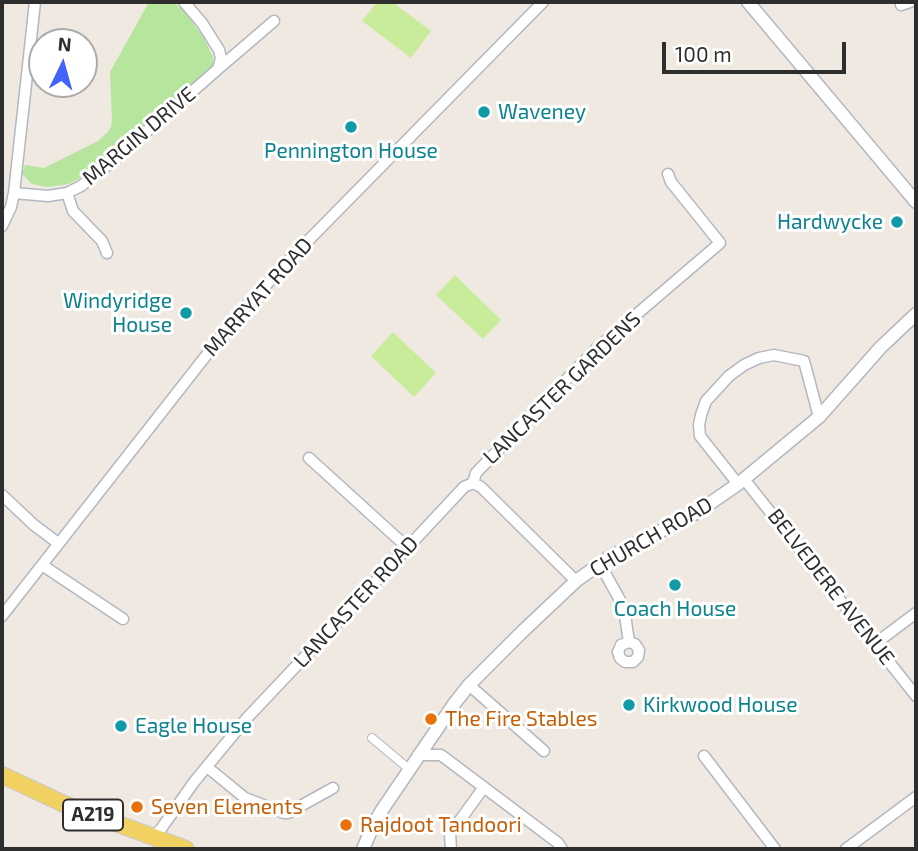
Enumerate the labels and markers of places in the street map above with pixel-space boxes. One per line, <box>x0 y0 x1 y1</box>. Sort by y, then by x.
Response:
place label: Waveney <box>498 99 586 125</box>
marker: Waveney <box>476 104 492 120</box>
marker: Pennington House <box>343 119 359 135</box>
place label: Pennington House <box>264 138 438 164</box>
place label: Hardwycke <box>777 209 883 235</box>
marker: Hardwycke <box>889 214 905 230</box>
place label: Windyridge House <box>63 288 172 338</box>
marker: Windyridge House <box>178 305 194 321</box>
marker: Coach House <box>667 577 683 593</box>
place label: Coach House <box>614 596 736 622</box>
place label: Kirkwood House <box>643 692 797 718</box>
marker: Kirkwood House <box>621 697 637 713</box>
place label: The Fire Stables <box>445 706 597 732</box>
marker: The Fire Stables <box>423 711 439 727</box>
place label: Eagle House <box>135 713 252 739</box>
marker: Eagle House <box>113 718 129 734</box>
place label: Seven Elements <box>151 794 303 820</box>
marker: Seven Elements <box>129 799 145 815</box>
place label: Rajdoot Tandoori <box>360 812 522 838</box>
marker: Rajdoot Tandoori <box>338 817 354 833</box>

